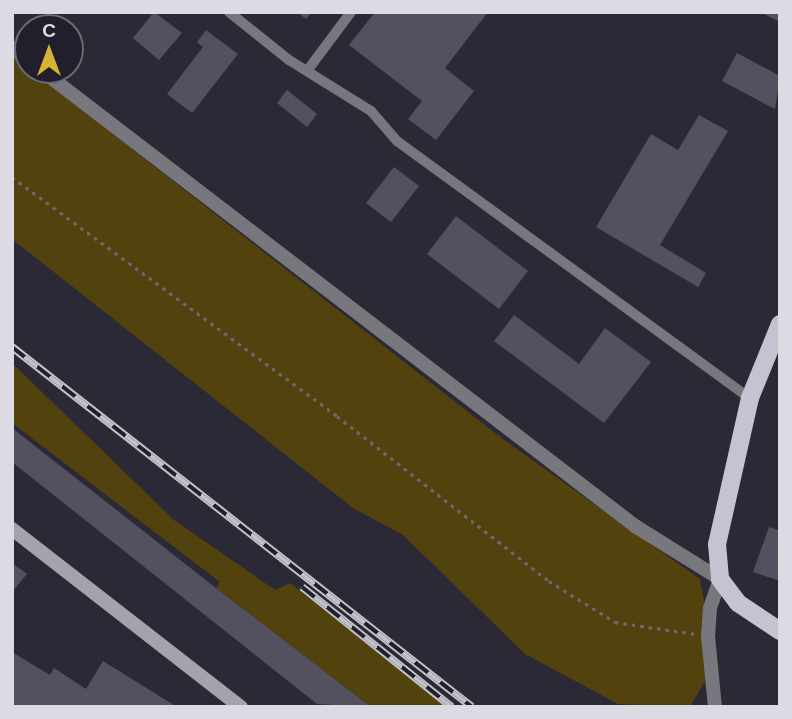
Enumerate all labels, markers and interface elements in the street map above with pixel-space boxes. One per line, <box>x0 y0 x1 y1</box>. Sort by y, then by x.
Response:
north arrow <box>14 14 84 84</box>
text: С <box>42 18 56 41</box>

